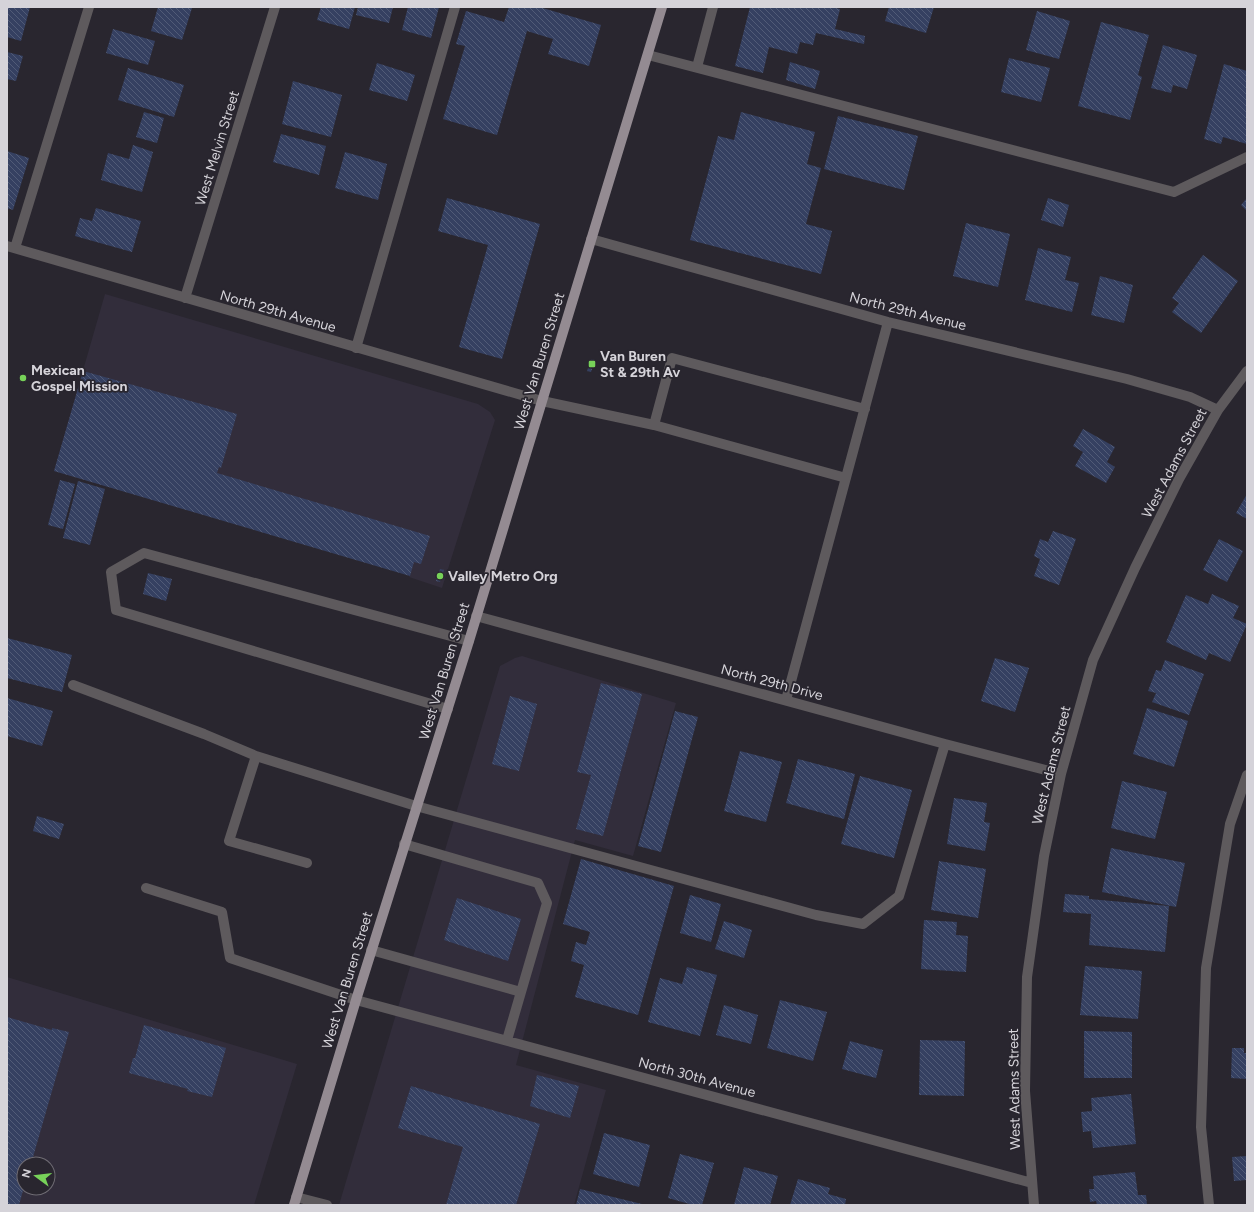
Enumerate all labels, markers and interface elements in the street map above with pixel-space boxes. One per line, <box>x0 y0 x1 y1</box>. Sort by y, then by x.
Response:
street label: West Melvin Street <box>192 89 243 208</box>
street label: North 29th Avenue <box>218 287 338 336</box>
street label: North 29th Avenue <box>848 289 968 334</box>
street label: West Van Buren Street <box>511 290 568 432</box>
place label: Van Buren St & 29th Av <box>600 348 680 381</box>
marker: Van Buren St & 29th Av <box>587 359 597 369</box>
place label: Mexican Gospel Mission <box>31 362 128 395</box>
marker: Mexican Gospel Mission <box>18 373 28 383</box>
street label: West Adams Street <box>1138 406 1210 521</box>
place label: Valley Metro Org <box>448 568 558 585</box>
marker: Valley Metro Org <box>435 571 445 581</box>
street label: West Van Buren Street <box>416 600 473 742</box>
street label: North 29th Drive <box>719 661 825 704</box>
street label: West Adams Street <box>1029 704 1074 826</box>
street label: West Van Buren Street <box>319 909 376 1051</box>
street label: West Adams Street <box>1005 1028 1024 1150</box>
street label: North 30th Avenue <box>636 1054 758 1101</box>
north arrow <box>16 1156 56 1196</box>
text: N <box>19 1168 34 1179</box>

